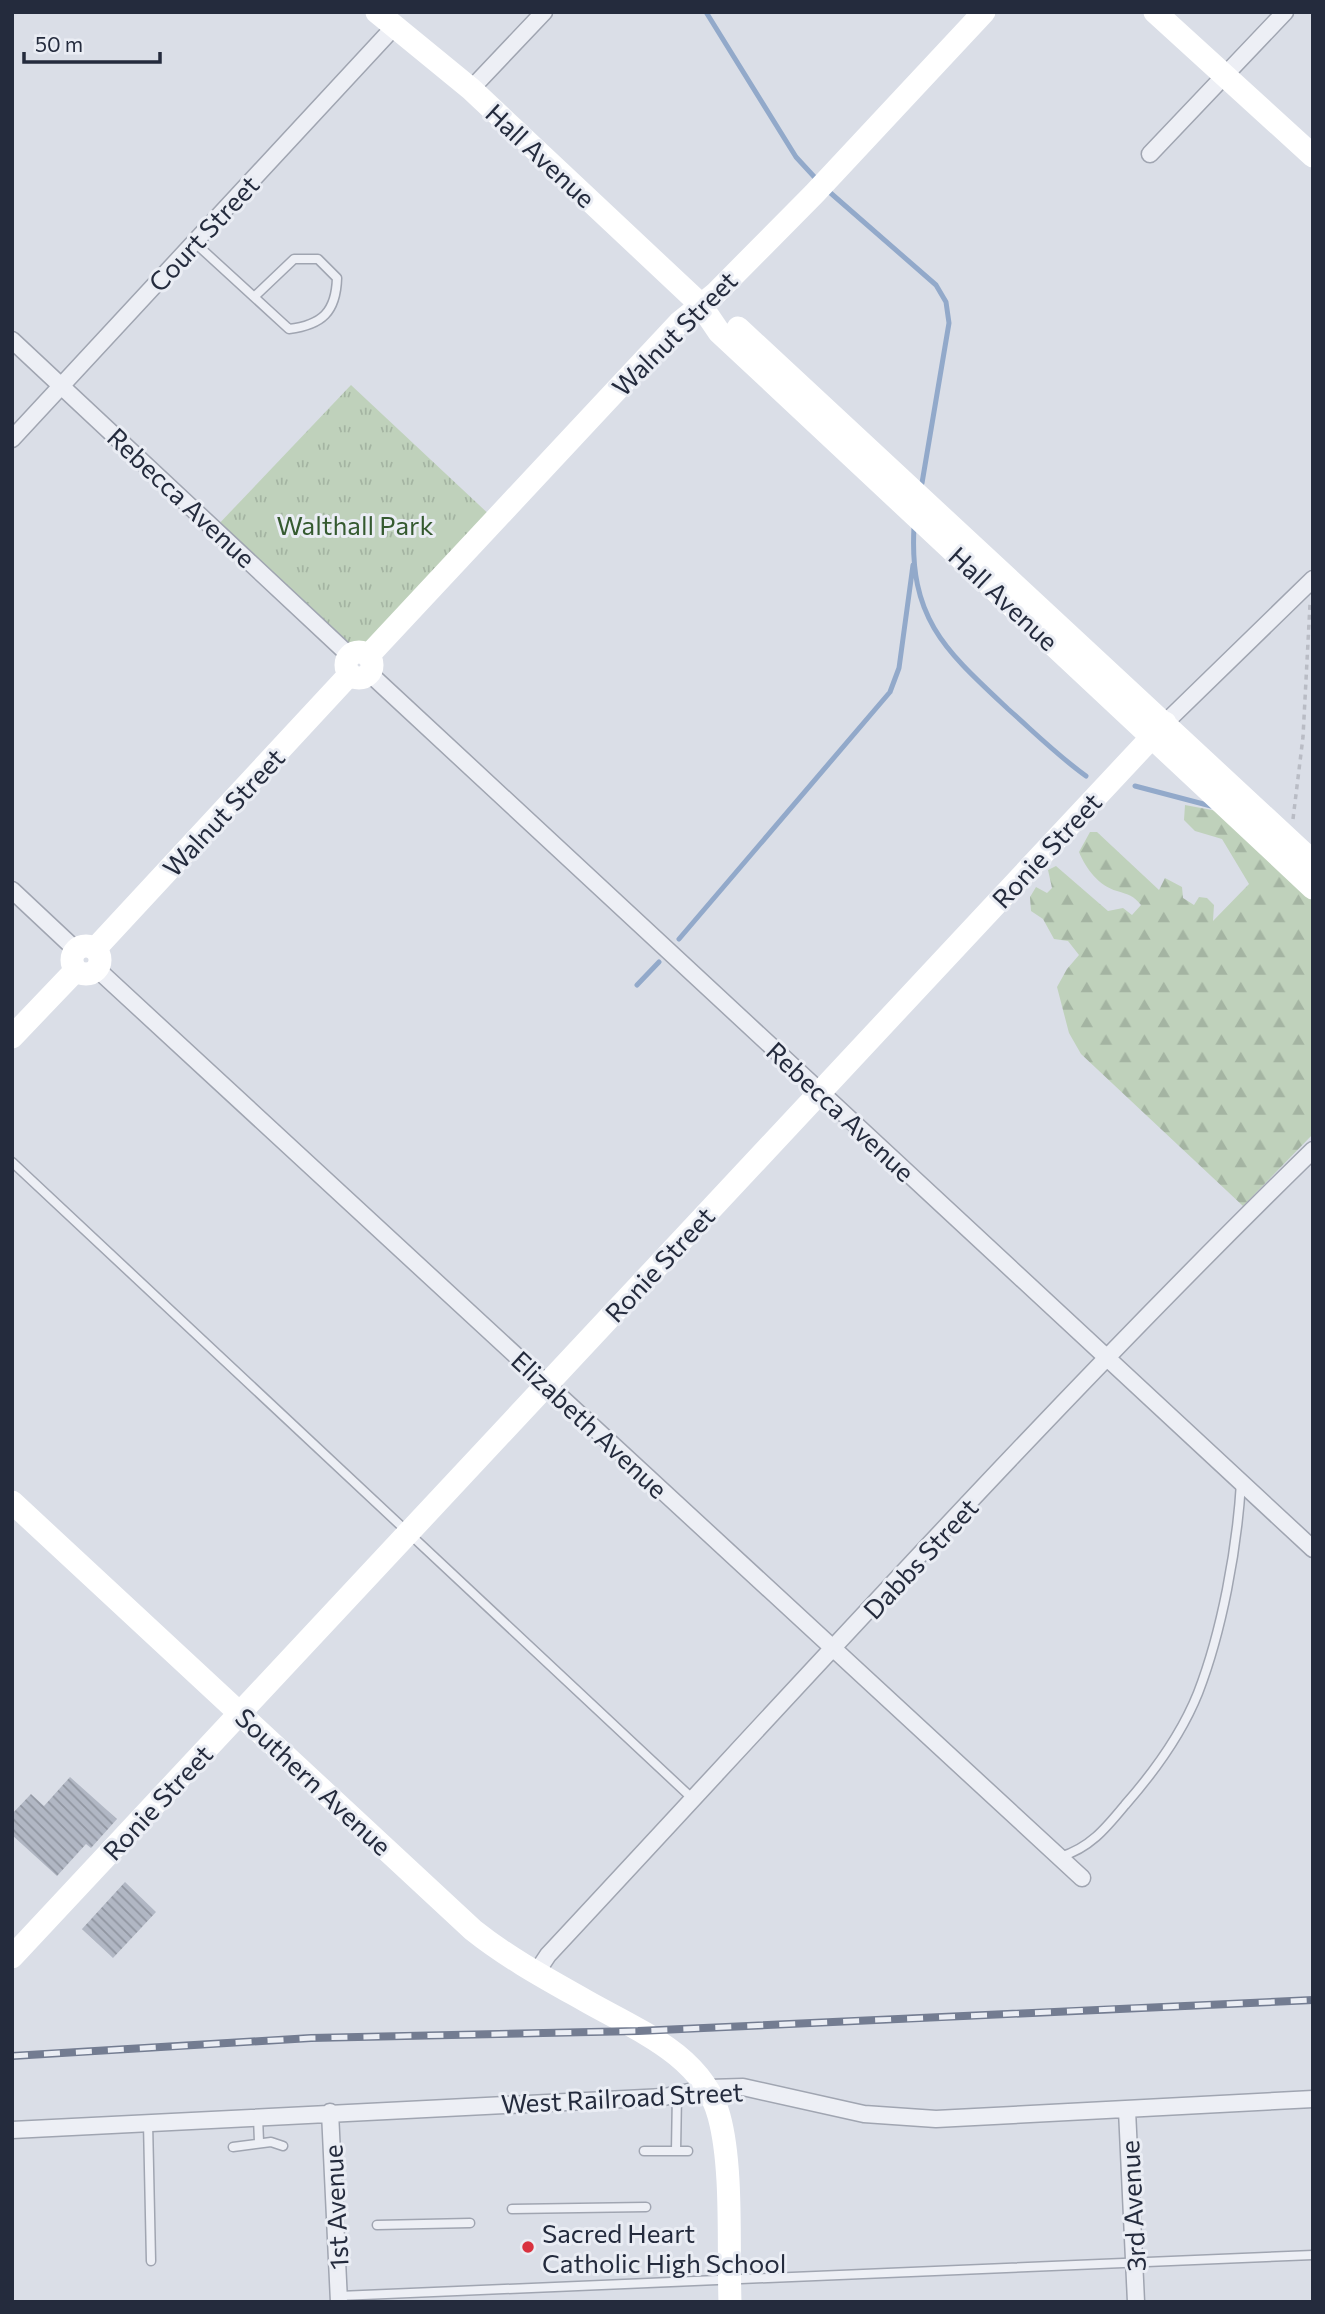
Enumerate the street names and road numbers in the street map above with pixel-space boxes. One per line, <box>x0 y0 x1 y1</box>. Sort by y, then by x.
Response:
street label: Hall Avenue <box>480 97 602 213</box>
street label: Court Street <box>141 169 265 297</box>
street label: Walnut Street <box>605 264 743 402</box>
street label: Rebecca Avenue <box>102 421 262 573</box>
street label: Hall Avenue <box>943 540 1065 656</box>
street label: Walnut Street <box>156 741 290 883</box>
street label: Ronie Street <box>985 786 1107 914</box>
street label: Rebecca Avenue <box>761 1035 921 1187</box>
street label: Ronie Street <box>598 1200 720 1328</box>
street label: Elizabeth Avenue <box>506 1344 674 1504</box>
street label: Dabbs Street <box>856 1491 984 1625</box>
street label: Southern Avenue <box>230 1701 398 1861</box>
street label: Ronie Street <box>96 1738 218 1866</box>
street label: West Railroad Street <box>500 2075 744 2119</box>
street label: 3rd Avenue <box>1113 2140 1151 2272</box>
street label: 1st Avenue <box>316 2144 354 2270</box>

